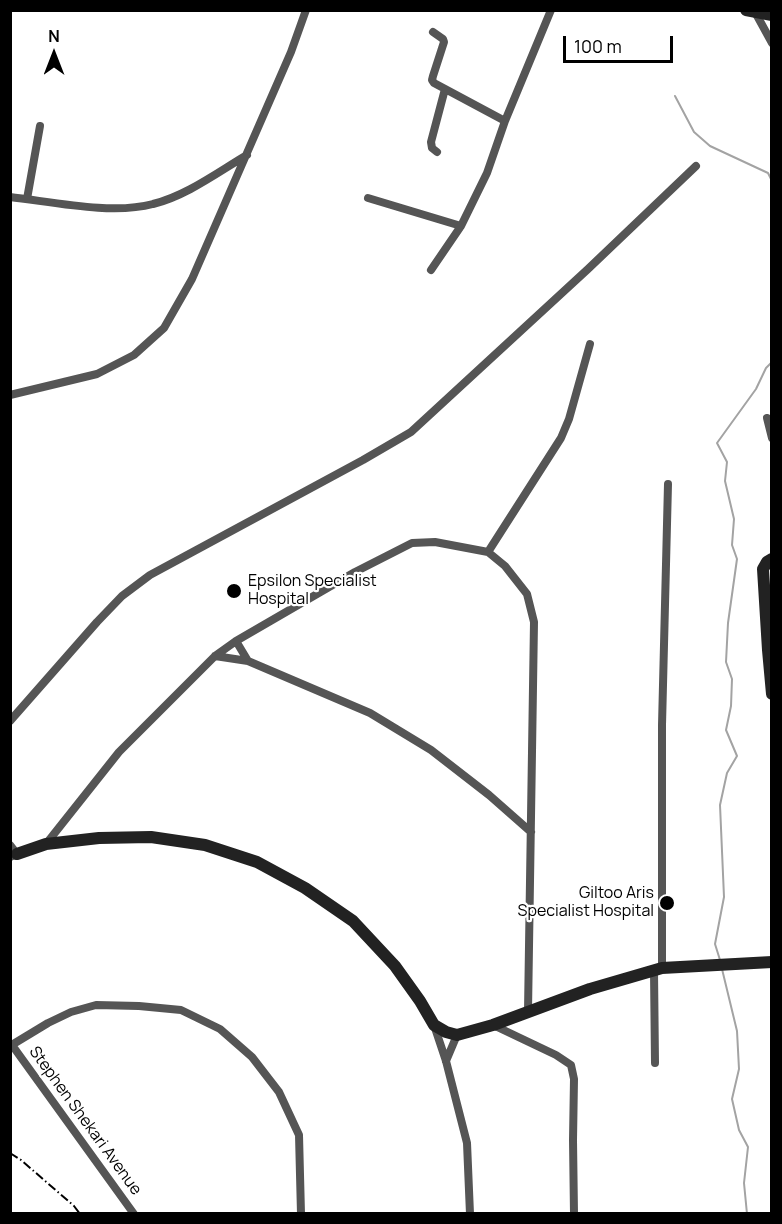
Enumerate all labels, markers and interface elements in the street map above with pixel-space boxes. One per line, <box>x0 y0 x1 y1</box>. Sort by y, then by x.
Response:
north arrow <box>24 24 84 84</box>
scale bar <box>566 24 676 62</box>
text: N <box>48 25 60 47</box>
text: 100 m <box>574 34 622 58</box>
place label: Epsilon Specialist Hospital <box>248 572 377 610</box>
marker: Epsilon Specialist Hospital <box>225 582 243 600</box>
place label: Giltoo Aris Specialist Hospital <box>518 884 654 922</box>
marker: Giltoo Aris Specialist Hospital <box>658 894 676 912</box>
street label: Stephen Shekari Avenue <box>25 1043 145 1199</box>

